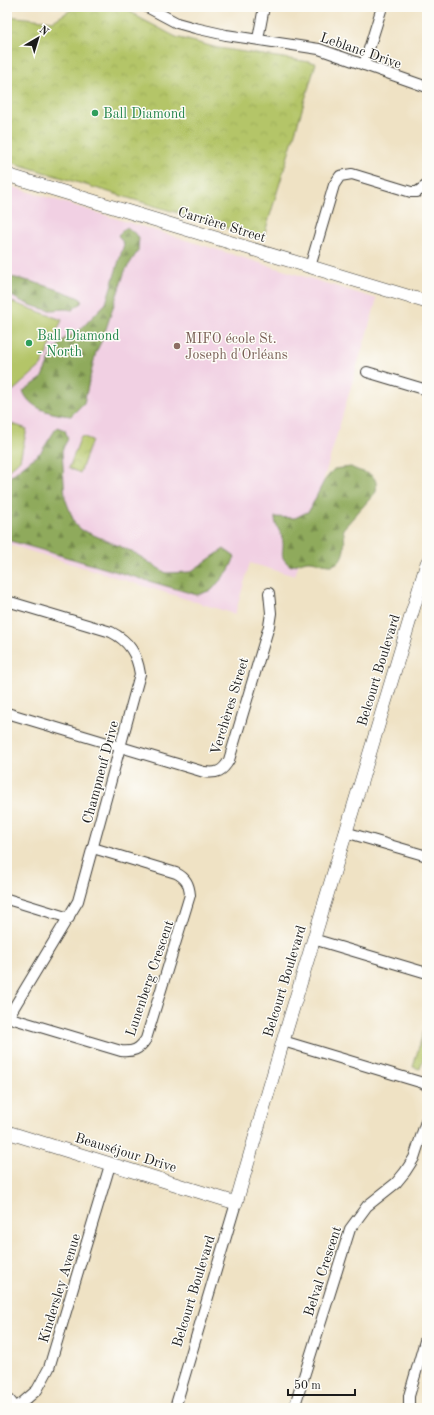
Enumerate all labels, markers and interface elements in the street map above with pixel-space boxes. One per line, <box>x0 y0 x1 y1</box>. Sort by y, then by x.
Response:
north arrow <box>18 18 58 58</box>
text: N <box>37 24 50 39</box>
street label: Leblanc Drive <box>318 31 403 71</box>
place label: Ball Diamond <box>103 107 186 121</box>
marker: Ball Diamond <box>90 108 100 118</box>
street label: Carrière Street <box>176 205 267 245</box>
place label: Ball Diamond - North <box>37 329 120 359</box>
place label: MIFO école St. Joseph d'Orléans <box>185 332 288 362</box>
marker: Ball Diamond - North <box>24 338 34 348</box>
marker: MIFO école St. Joseph d'Orléans <box>172 341 182 351</box>
street label: Belcourt Boulevard <box>355 613 403 728</box>
street label: Verchères Street <box>208 656 251 757</box>
street label: Champneuf Drive <box>80 719 121 825</box>
street label: Lunenberg Crescent <box>123 918 176 1038</box>
street label: Belcourt Boulevard <box>261 924 309 1039</box>
street label: Beauséjour Drive <box>73 1131 178 1175</box>
street label: Belval Crescent <box>302 1224 344 1318</box>
street label: Kindersley Avenue <box>37 1232 83 1345</box>
street label: Belcourt Boulevard <box>170 1234 218 1349</box>
scale bar <box>288 1371 355 1397</box>
text: 50 m <box>294 1379 321 1392</box>

